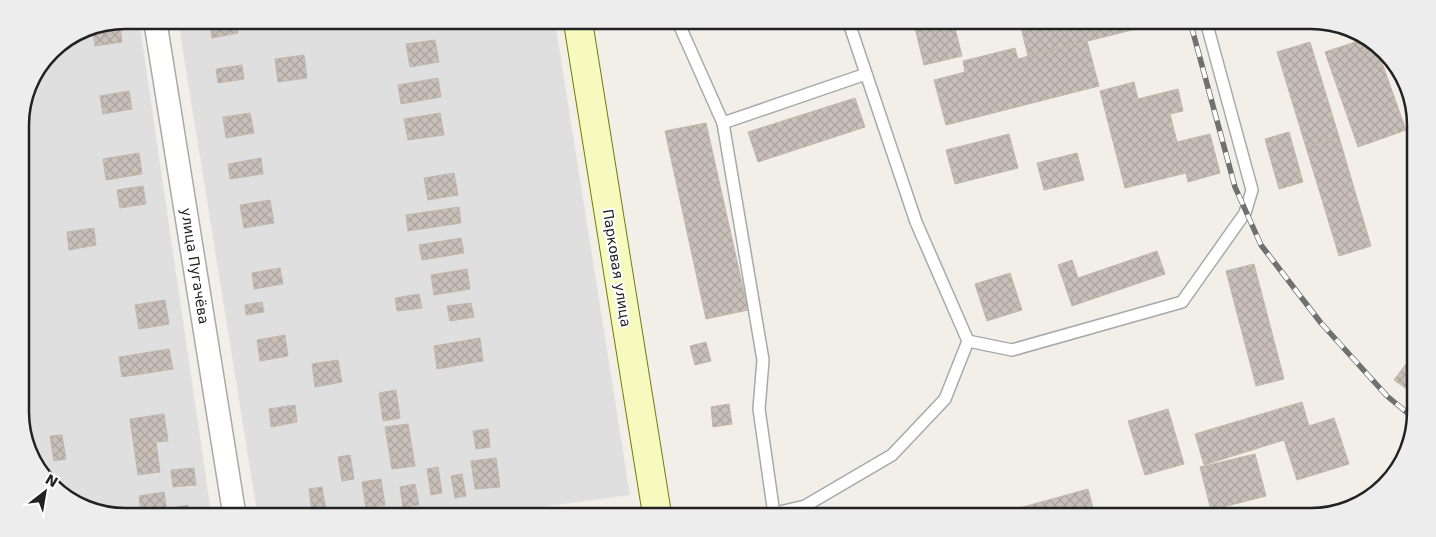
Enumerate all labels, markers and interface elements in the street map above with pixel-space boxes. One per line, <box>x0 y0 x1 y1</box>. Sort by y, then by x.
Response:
street label: улица Пугачёва <box>178 207 212 325</box>
street label: Парковая улица <box>600 208 634 328</box>
north arrow <box>20 467 70 517</box>
text: N <box>43 471 61 491</box>

